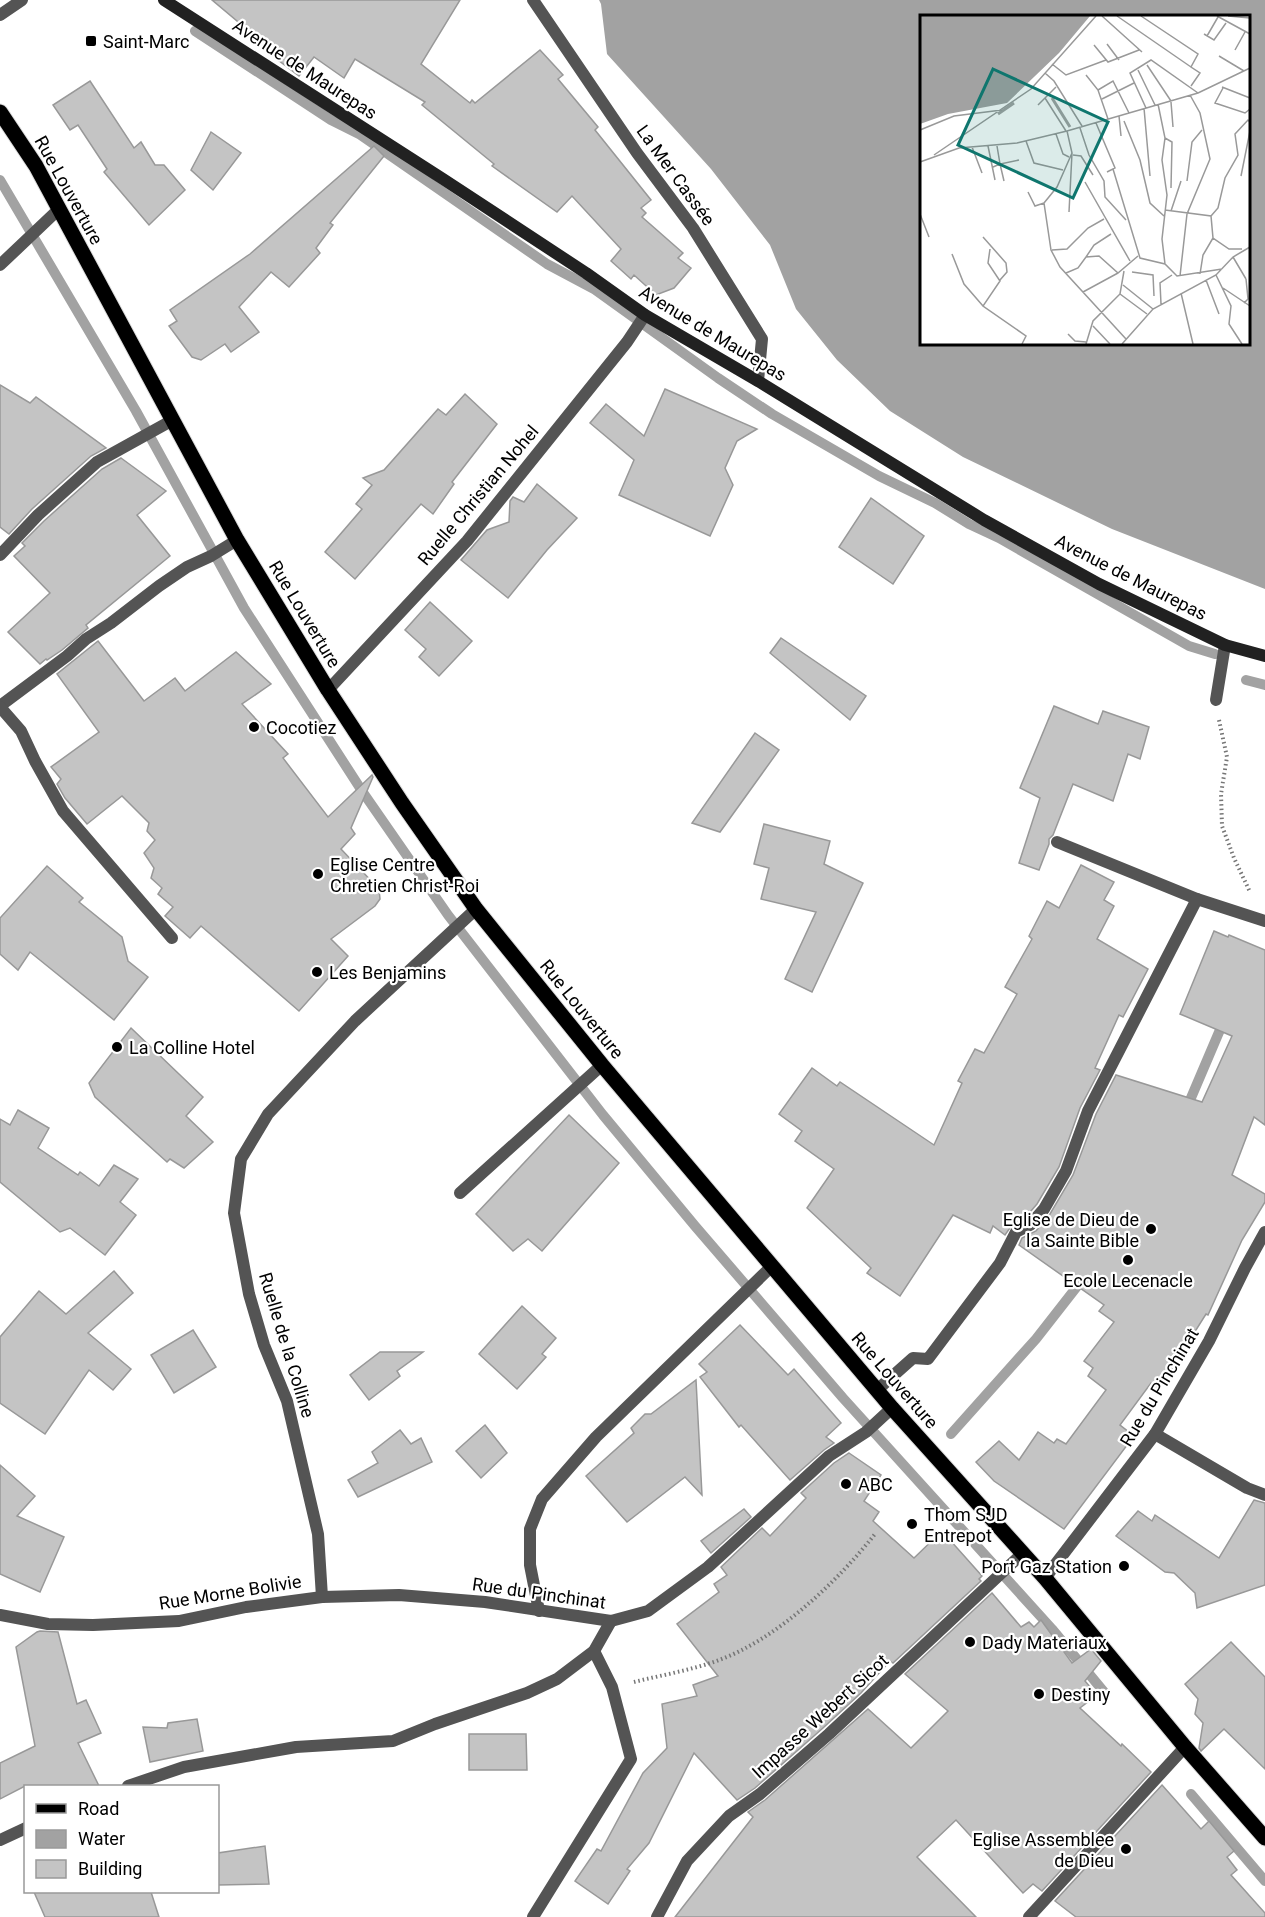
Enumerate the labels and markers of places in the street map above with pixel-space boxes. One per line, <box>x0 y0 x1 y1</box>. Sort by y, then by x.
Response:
place label: Saint-Marc <box>103 31 190 52</box>
marker: Saint-Marc <box>84 34 98 48</box>
place label: Cocotiez <box>266 717 336 738</box>
marker: Cocotiez <box>247 720 261 734</box>
place label: Eglise Centre Chretien Christ-Roi <box>330 854 479 896</box>
marker: Eglise Centre Chretien Christ-Roi <box>311 867 325 881</box>
place label: Les Benjamins <box>329 962 446 983</box>
marker: Les Benjamins <box>310 965 324 979</box>
place label: La Colline Hotel <box>129 1037 255 1058</box>
marker: La Colline Hotel <box>110 1040 124 1054</box>
place label: Eglise de Dieu de la Sainte Bible <box>1003 1209 1139 1251</box>
marker: Eglise de Dieu de la Sainte Bible <box>1144 1222 1158 1236</box>
marker: Ecole Lecenacle <box>1121 1253 1135 1267</box>
place label: Ecole Lecenacle <box>1063 1270 1193 1291</box>
place label: ABC <box>858 1474 893 1495</box>
marker: ABC <box>839 1477 853 1491</box>
place label: Thom SJD Entrepot <box>924 1504 1008 1546</box>
marker: Thom SJD Entrepot <box>905 1517 919 1531</box>
place label: Port Gaz Station <box>981 1556 1112 1577</box>
marker: Port Gaz Station <box>1117 1559 1131 1573</box>
place label: Dady Materiaux <box>982 1632 1107 1653</box>
marker: Dady Materiaux <box>963 1635 977 1649</box>
place label: Destiny <box>1051 1684 1111 1705</box>
marker: Destiny <box>1032 1687 1046 1701</box>
place label: Eglise Assemblee de Dieu <box>973 1829 1114 1871</box>
marker: Eglise Assemblee de Dieu <box>1119 1842 1133 1856</box>

